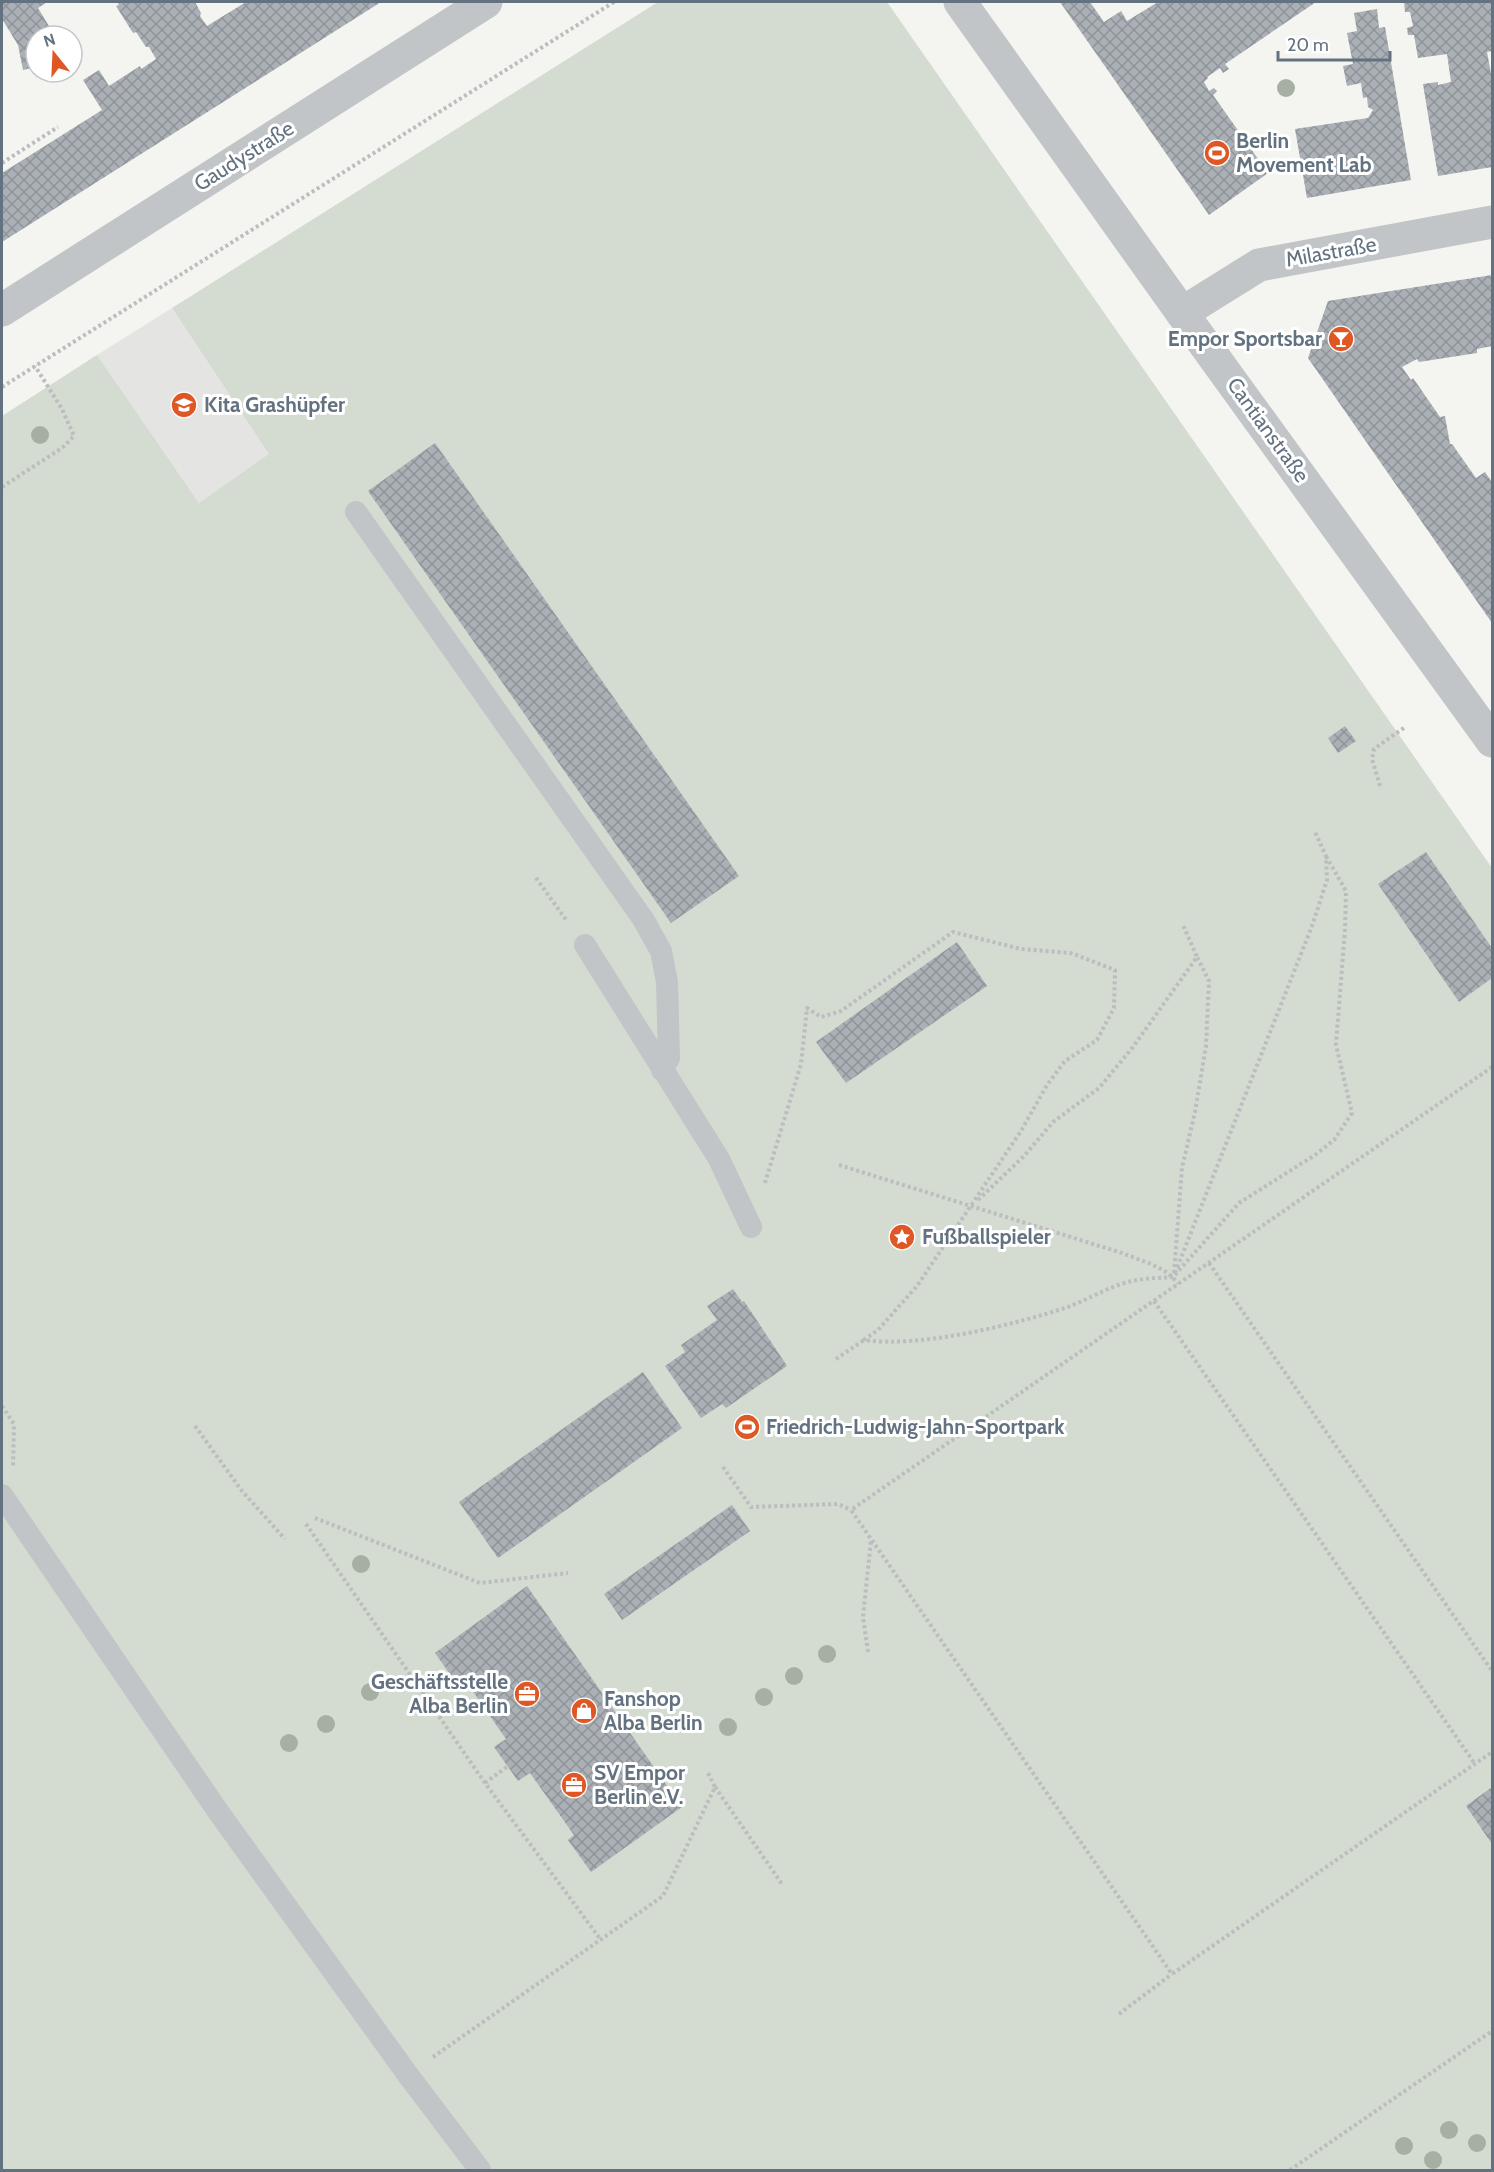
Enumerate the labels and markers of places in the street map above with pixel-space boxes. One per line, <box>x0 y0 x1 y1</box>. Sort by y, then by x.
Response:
place label: Berlin Movement Lab <box>1236 128 1371 177</box>
sports icon: Berlin Movement Lab <box>1202 138 1232 168</box>
bar icon: Empor Sportsbar <box>1326 324 1356 354</box>
place label: Empor Sportsbar <box>1168 326 1322 351</box>
school or university icon: Kita Grashüpfer <box>169 390 199 420</box>
place label: Kita Grashüpfer <box>204 392 345 417</box>
place icon: Fußballspieler <box>887 1222 917 1252</box>
place label: Fußballspieler <box>922 1224 1051 1249</box>
sports icon: Friedrich-Ludwig-Jahn-Sportpark <box>732 1412 762 1442</box>
place label: Friedrich-Ludwig-Jahn-Sportpark <box>766 1414 1065 1439</box>
place label: Geschäftsstelle Alba Berlin <box>371 1669 508 1718</box>
office icon: Geschäftsstelle Alba Berlin <box>512 1679 542 1709</box>
place label: Fanshop Alba Berlin <box>604 1686 703 1735</box>
shop icon: Fanshop Alba Berlin <box>569 1696 599 1726</box>
place label: SV Empor Berlin e.V. <box>594 1760 685 1809</box>
office icon: SV Empor Berlin e.V. <box>559 1770 589 1800</box>

